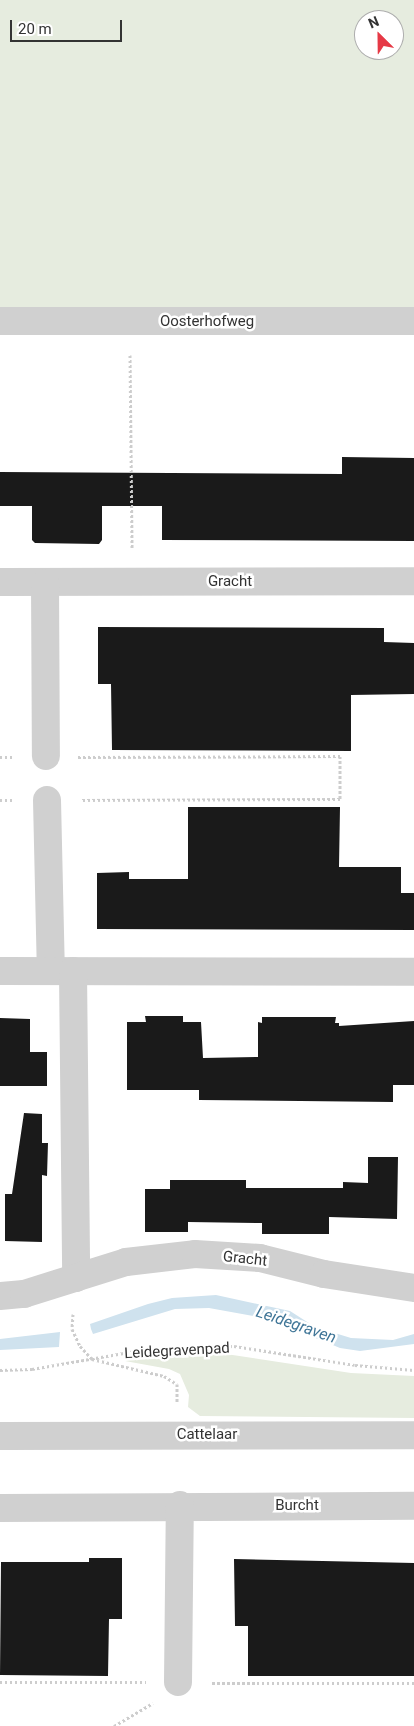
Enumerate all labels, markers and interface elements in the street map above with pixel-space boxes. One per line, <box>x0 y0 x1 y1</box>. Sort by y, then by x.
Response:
scale bar <box>12 10 125 42</box>
north arrow <box>354 10 404 60</box>
text: N <box>366 13 381 31</box>
text: 20 m <box>18 20 52 38</box>
street label: Oosterhofweg <box>160 313 254 331</box>
street label: Gracht <box>208 573 252 591</box>
street label: Gracht <box>222 1248 268 1270</box>
water label: Leidegraven <box>253 1302 339 1348</box>
street label: Leidegravenpad <box>124 1339 230 1363</box>
street label: Cattelaar <box>177 1426 237 1444</box>
street label: Burcht <box>275 1497 319 1515</box>

